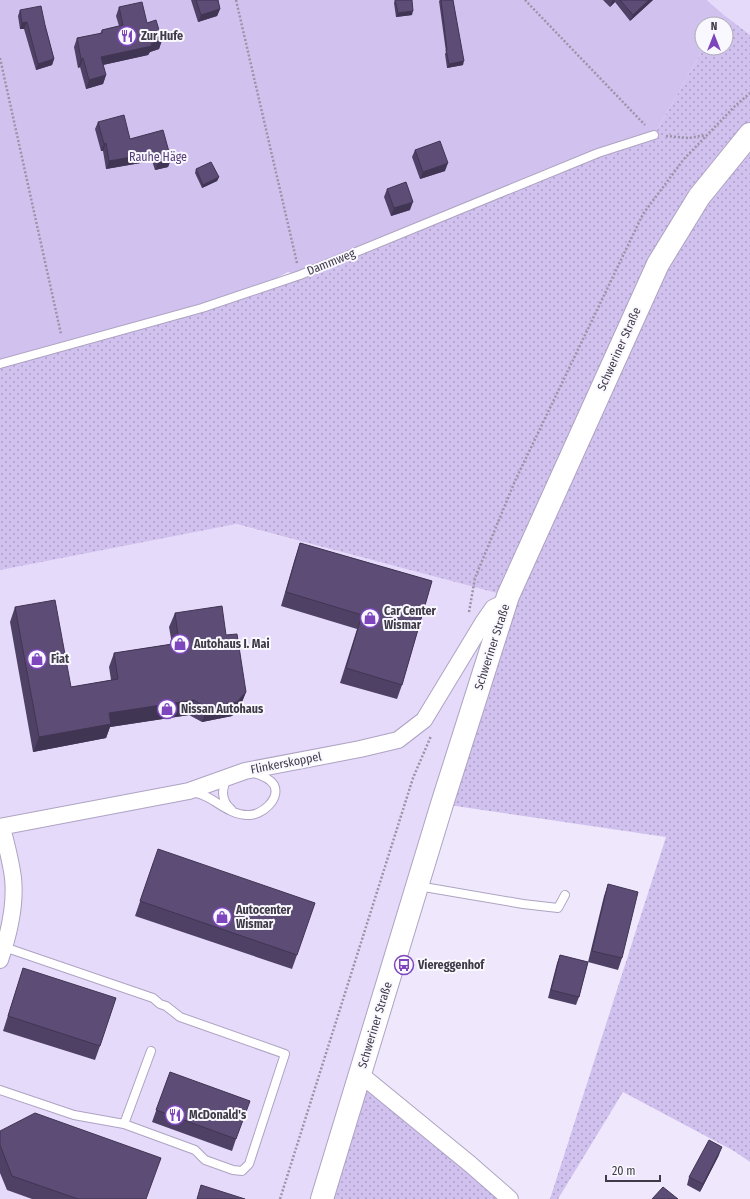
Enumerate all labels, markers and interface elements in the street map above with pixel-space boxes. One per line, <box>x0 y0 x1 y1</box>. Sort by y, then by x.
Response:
north arrow <box>694 16 734 56</box>
text: N <box>711 20 717 33</box>
restaurant icon: Zur Hufe <box>116 25 138 47</box>
place label: Zur Hufe <box>141 29 183 43</box>
park label: Rauhe Häge <box>129 150 187 164</box>
street label: Dammweg <box>305 246 357 278</box>
street label: Schweriner Straße <box>594 305 644 393</box>
street label: Schweriner Straße <box>471 602 513 692</box>
place label: Car Center Wismar <box>384 604 437 632</box>
shop icon: Car Center Wismar <box>359 607 381 629</box>
shop icon: Autohaus I. Mai <box>169 633 191 655</box>
place label: Autohaus I. Mai <box>193 637 270 651</box>
shop icon: Fiat <box>26 648 48 670</box>
place label: Fiat <box>51 652 70 666</box>
shop icon: Nissan Autohaus <box>156 698 178 720</box>
place label: Nissan Autohaus <box>181 702 264 716</box>
street label: Flinkerskoppel <box>249 749 323 777</box>
place label: Autocenter Wismar <box>235 903 292 931</box>
shop icon: Autocenter Wismar <box>211 906 233 928</box>
bus stop icon: Viereggenhof <box>393 954 415 976</box>
place label: Viereggenhof <box>417 958 485 972</box>
street label: Schweriner Straße <box>355 980 395 1070</box>
restaurant icon: McDonald's <box>164 1104 186 1126</box>
place label: McDonald's <box>189 1108 247 1122</box>
scale bar <box>606 1157 660 1183</box>
text: 20 m <box>612 1164 636 1178</box>

